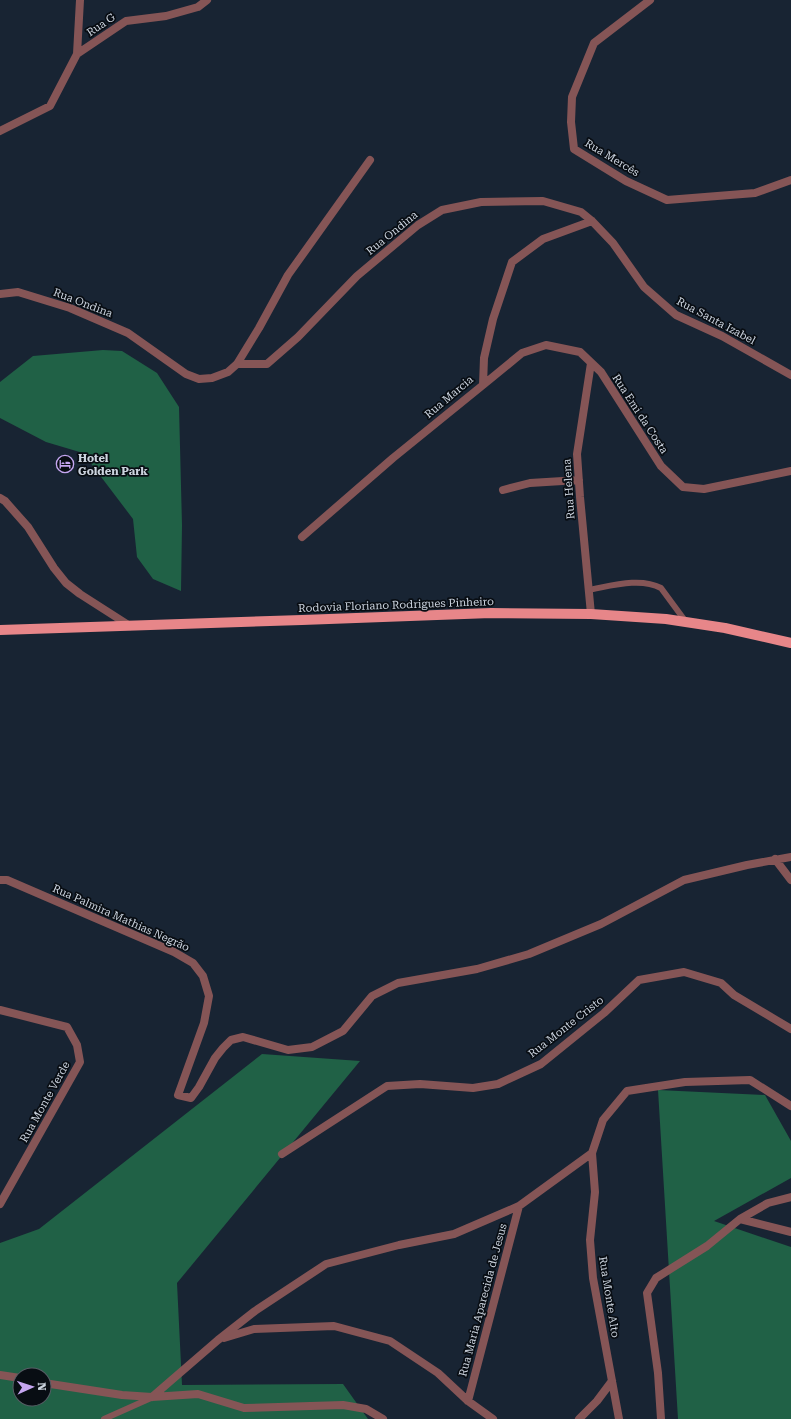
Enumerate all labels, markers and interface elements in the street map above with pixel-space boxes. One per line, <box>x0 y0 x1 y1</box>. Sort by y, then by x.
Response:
street label: Rua G <box>84 11 118 39</box>
street label: Rua Mercês <box>582 137 642 179</box>
street label: Rua Ondina <box>364 208 420 258</box>
street label: Rua Ondina <box>52 286 115 320</box>
street label: Rua Santa Izabel <box>674 295 758 348</box>
street label: Rua Emi da Costa <box>609 372 671 456</box>
street label: Rua Marcia <box>422 373 476 421</box>
place label: Hotel Golden Park <box>78 452 148 478</box>
hotel icon: Hotel Golden Park <box>55 454 75 474</box>
street label: Rua Helena <box>560 458 578 520</box>
street label: Rodovia Floriano Rodrigues Pinheiro <box>298 595 494 615</box>
street label: Rua Palmira Mathias Negrão <box>50 882 192 954</box>
street label: Rua Monte Cristo <box>526 993 606 1060</box>
street label: Rua Monte Verde <box>17 1059 73 1145</box>
street label: Rua Maria Aparecida de Jesus <box>456 1222 510 1378</box>
street label: Rua Monte Alto <box>596 1255 622 1339</box>
north arrow <box>12 1367 52 1407</box>
text: N <box>35 1382 48 1392</box>

